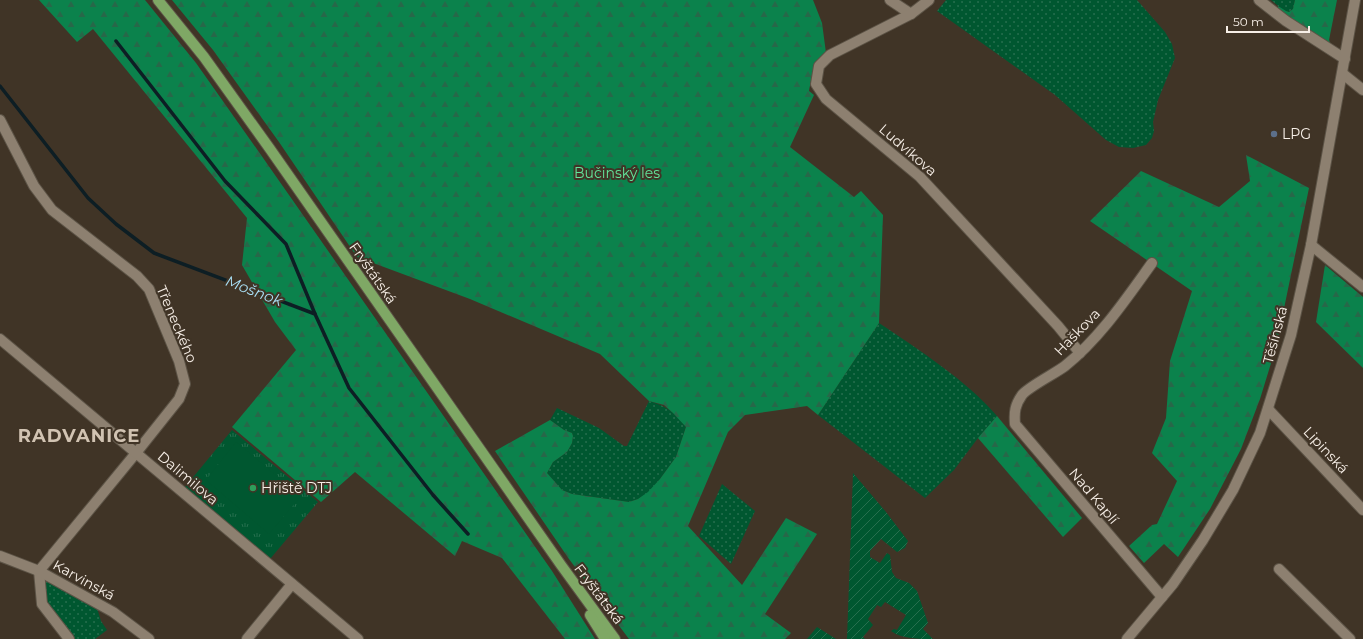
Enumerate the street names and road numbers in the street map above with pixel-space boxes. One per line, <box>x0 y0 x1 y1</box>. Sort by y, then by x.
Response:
street label: Ludvíkova <box>875 120 941 180</box>
street label: Fryštátská <box>345 239 401 307</box>
street label: Třeneckého <box>153 283 201 366</box>
street label: Těšínská <box>1259 304 1291 366</box>
street label: Haškova <box>1050 305 1104 359</box>
street label: Lipinská <box>1300 423 1352 477</box>
street label: Dalimilova <box>154 447 222 509</box>
street label: Nad Kaplí <box>1065 464 1123 529</box>
street label: Karvinská <box>50 556 118 604</box>
street label: Fryštátská <box>570 560 628 628</box>

